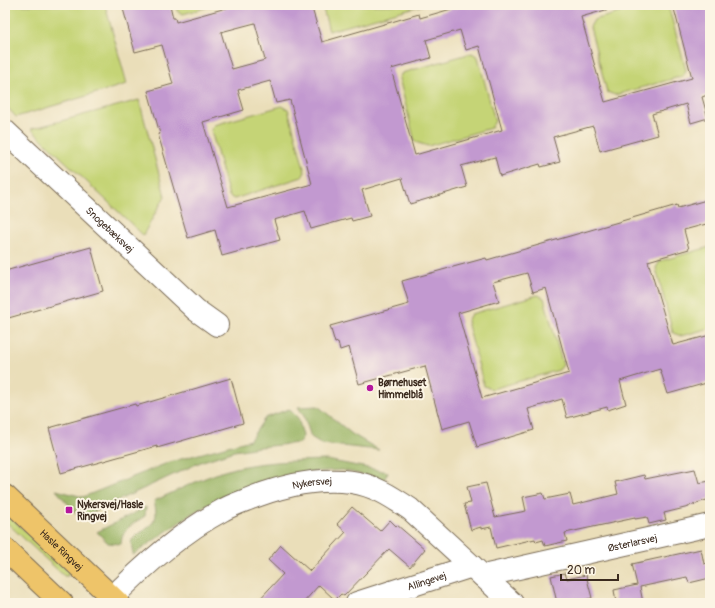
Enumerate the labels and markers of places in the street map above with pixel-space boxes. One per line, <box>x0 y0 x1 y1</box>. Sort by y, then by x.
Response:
place label: Børnehuset Himmelblå <box>378 377 427 401</box>
marker: Børnehuset Himmelblå <box>365 383 375 393</box>
place label: Nykersvej/Hasle Ringvej <box>77 499 144 523</box>
marker: Nykersvej/Hasle Ringvej <box>64 505 74 515</box>

